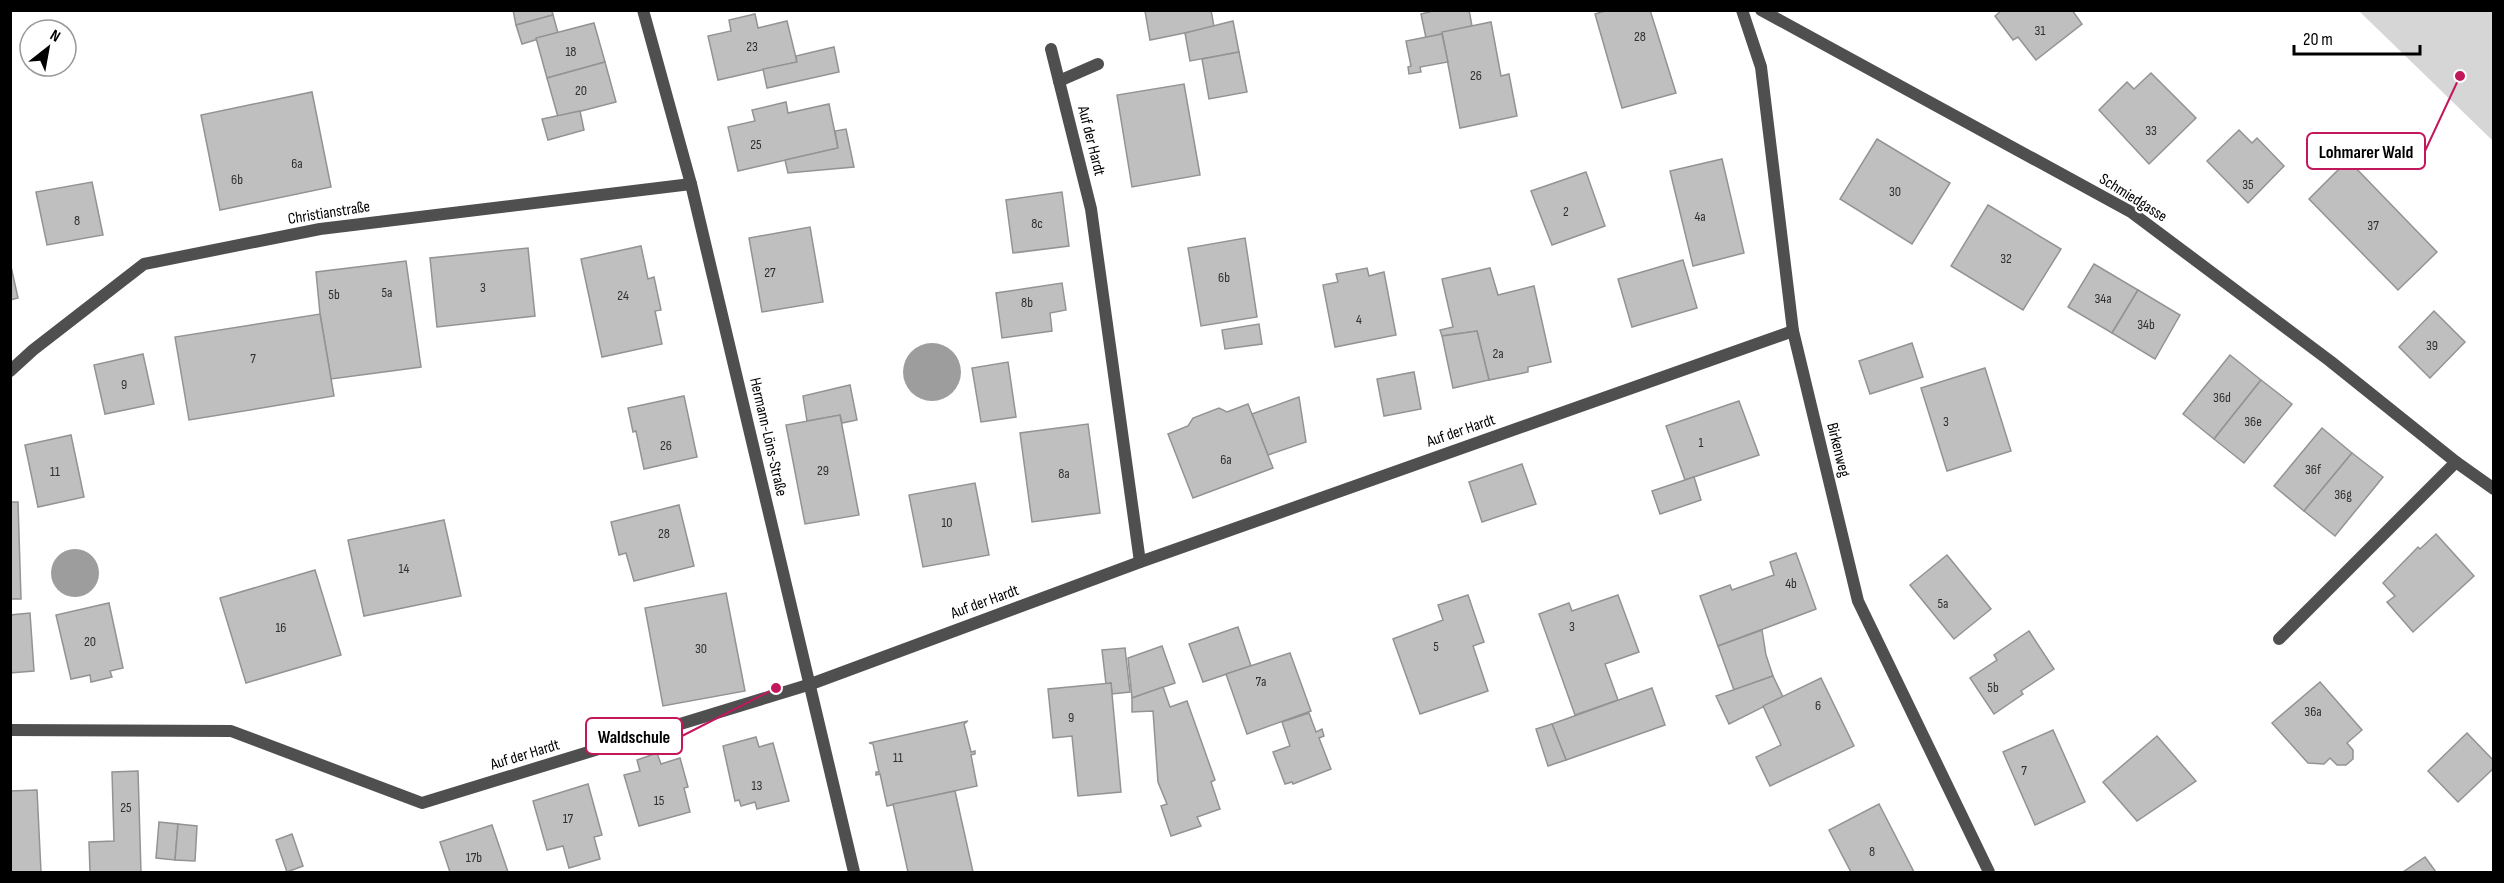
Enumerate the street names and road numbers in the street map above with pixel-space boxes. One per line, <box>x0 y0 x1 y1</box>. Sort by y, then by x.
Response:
street label: Auf der Hardt <box>1073 103 1109 178</box>
street label: Schmiedgasse <box>2096 170 2170 226</box>
street label: Christianstraße <box>286 197 372 229</box>
street label: Hermann-Löns-Straße <box>745 376 791 498</box>
street label: Auf der Hardt <box>1423 410 1498 452</box>
street label: Birkenweg <box>1822 421 1854 479</box>
street label: Auf der Hardt <box>947 581 1022 623</box>
street label: Auf der Hardt <box>487 735 562 775</box>

